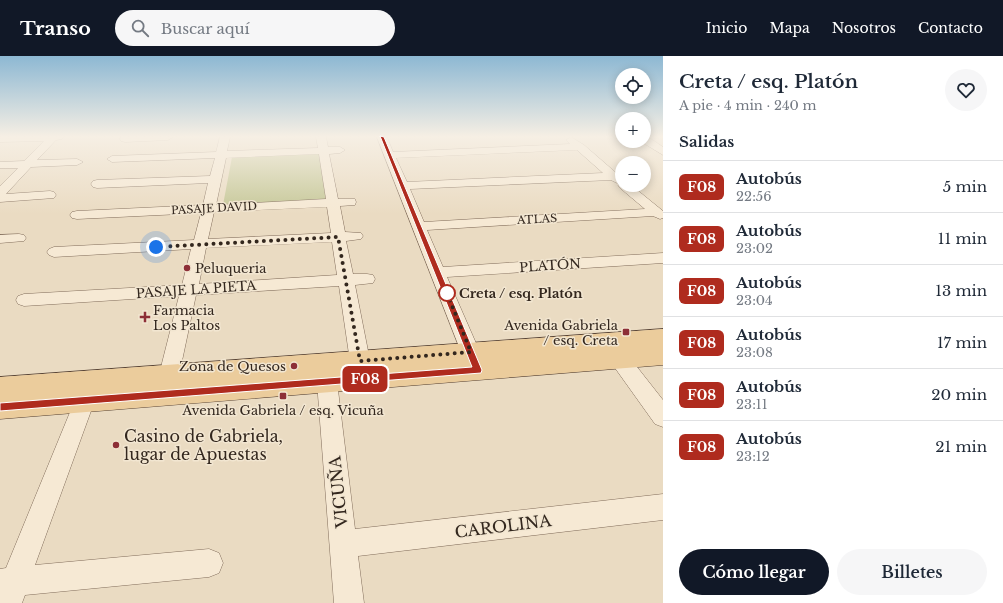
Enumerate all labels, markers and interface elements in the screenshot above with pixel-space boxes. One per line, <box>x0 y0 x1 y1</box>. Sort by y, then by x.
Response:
search box <box>115 10 395 46</box>
text: Transo <box>20 17 91 40</box>
icon: search <box>129 17 151 39</box>
text: Buscar aquí <box>161 19 250 38</box>
text: Inicio <box>706 19 747 37</box>
text: Mapa <box>769 19 810 37</box>
text: Nosotros <box>832 19 896 37</box>
text: Contacto <box>918 19 983 37</box>
map controls <box>615 68 651 192</box>
button: locate <box>615 68 651 104</box>
button: heart <box>945 69 987 111</box>
text: Creta / esq. Platón <box>679 70 858 93</box>
text: A pie · 4 min · 240 m <box>679 97 817 114</box>
button: + <box>615 112 651 148</box>
text: Salidas <box>679 132 734 151</box>
button: − <box>615 156 651 192</box>
text: Autobús <box>736 169 802 188</box>
text: 5 min <box>943 177 987 196</box>
text: F08 <box>687 178 716 196</box>
text: 22:56 <box>736 188 772 205</box>
street label: PASAJE DAVID <box>171 199 258 217</box>
street label: ATLAS <box>516 211 557 227</box>
text: Autobús <box>736 221 802 240</box>
text: 11 min <box>938 229 987 248</box>
text: F08 <box>687 230 716 248</box>
your location <box>146 237 166 257</box>
text: 23:02 <box>736 240 773 257</box>
street label: PLATÓN <box>519 255 582 276</box>
place label: Peluqueria <box>195 260 267 277</box>
marker: Peluqueria <box>182 263 192 273</box>
text: Autobús <box>736 273 802 292</box>
street label: PASAJE LA PIETA <box>135 277 258 302</box>
text: 13 min <box>935 281 987 300</box>
text: F08 <box>687 282 716 300</box>
marker: Creta / esq. Platón <box>438 284 456 302</box>
place label: Creta / esq. Platón <box>459 285 583 302</box>
text: 23:04 <box>736 292 773 309</box>
place label: Farmacia Los Paltos <box>153 302 220 334</box>
marker: Farmacia Los Paltos <box>140 312 150 322</box>
place label: Avenida Gabriela / esq. Creta <box>503 317 619 349</box>
text: Autobús <box>736 325 802 344</box>
marker: Avenida Gabriela / esq. Creta <box>621 327 631 337</box>
text: 17 min <box>937 333 987 352</box>
text: F08 <box>687 334 716 352</box>
text: 23:08 <box>736 344 773 361</box>
place label: Zona de Quesos <box>179 358 286 375</box>
marker: Zona de Quesos <box>289 361 299 371</box>
line badge: F08 <box>342 366 388 392</box>
text: F08 <box>350 370 380 388</box>
text: Autobús <box>736 377 802 396</box>
text: 20 min <box>931 385 987 404</box>
text: F08 <box>687 386 716 404</box>
marker: Avenida Gabriela / esq. Vicuña <box>278 391 288 401</box>
text: 23:11 <box>736 396 767 413</box>
place label: Avenida Gabriela / esq. Vicuña <box>181 402 385 419</box>
place label: Casino de Gabriela, lugar de Apuestas <box>124 426 283 464</box>
text: Autobús <box>736 429 802 448</box>
text: 21 min <box>935 437 987 456</box>
text: F08 <box>687 438 716 456</box>
marker: Casino de Gabriela, lugar de Apuestas <box>111 440 121 450</box>
text: 23:12 <box>736 448 770 465</box>
street label: VICUÑA <box>323 454 352 530</box>
street label: CAROLINA <box>454 510 553 542</box>
button: Cómo llegar <box>679 549 829 595</box>
button: Billetes <box>837 549 987 595</box>

